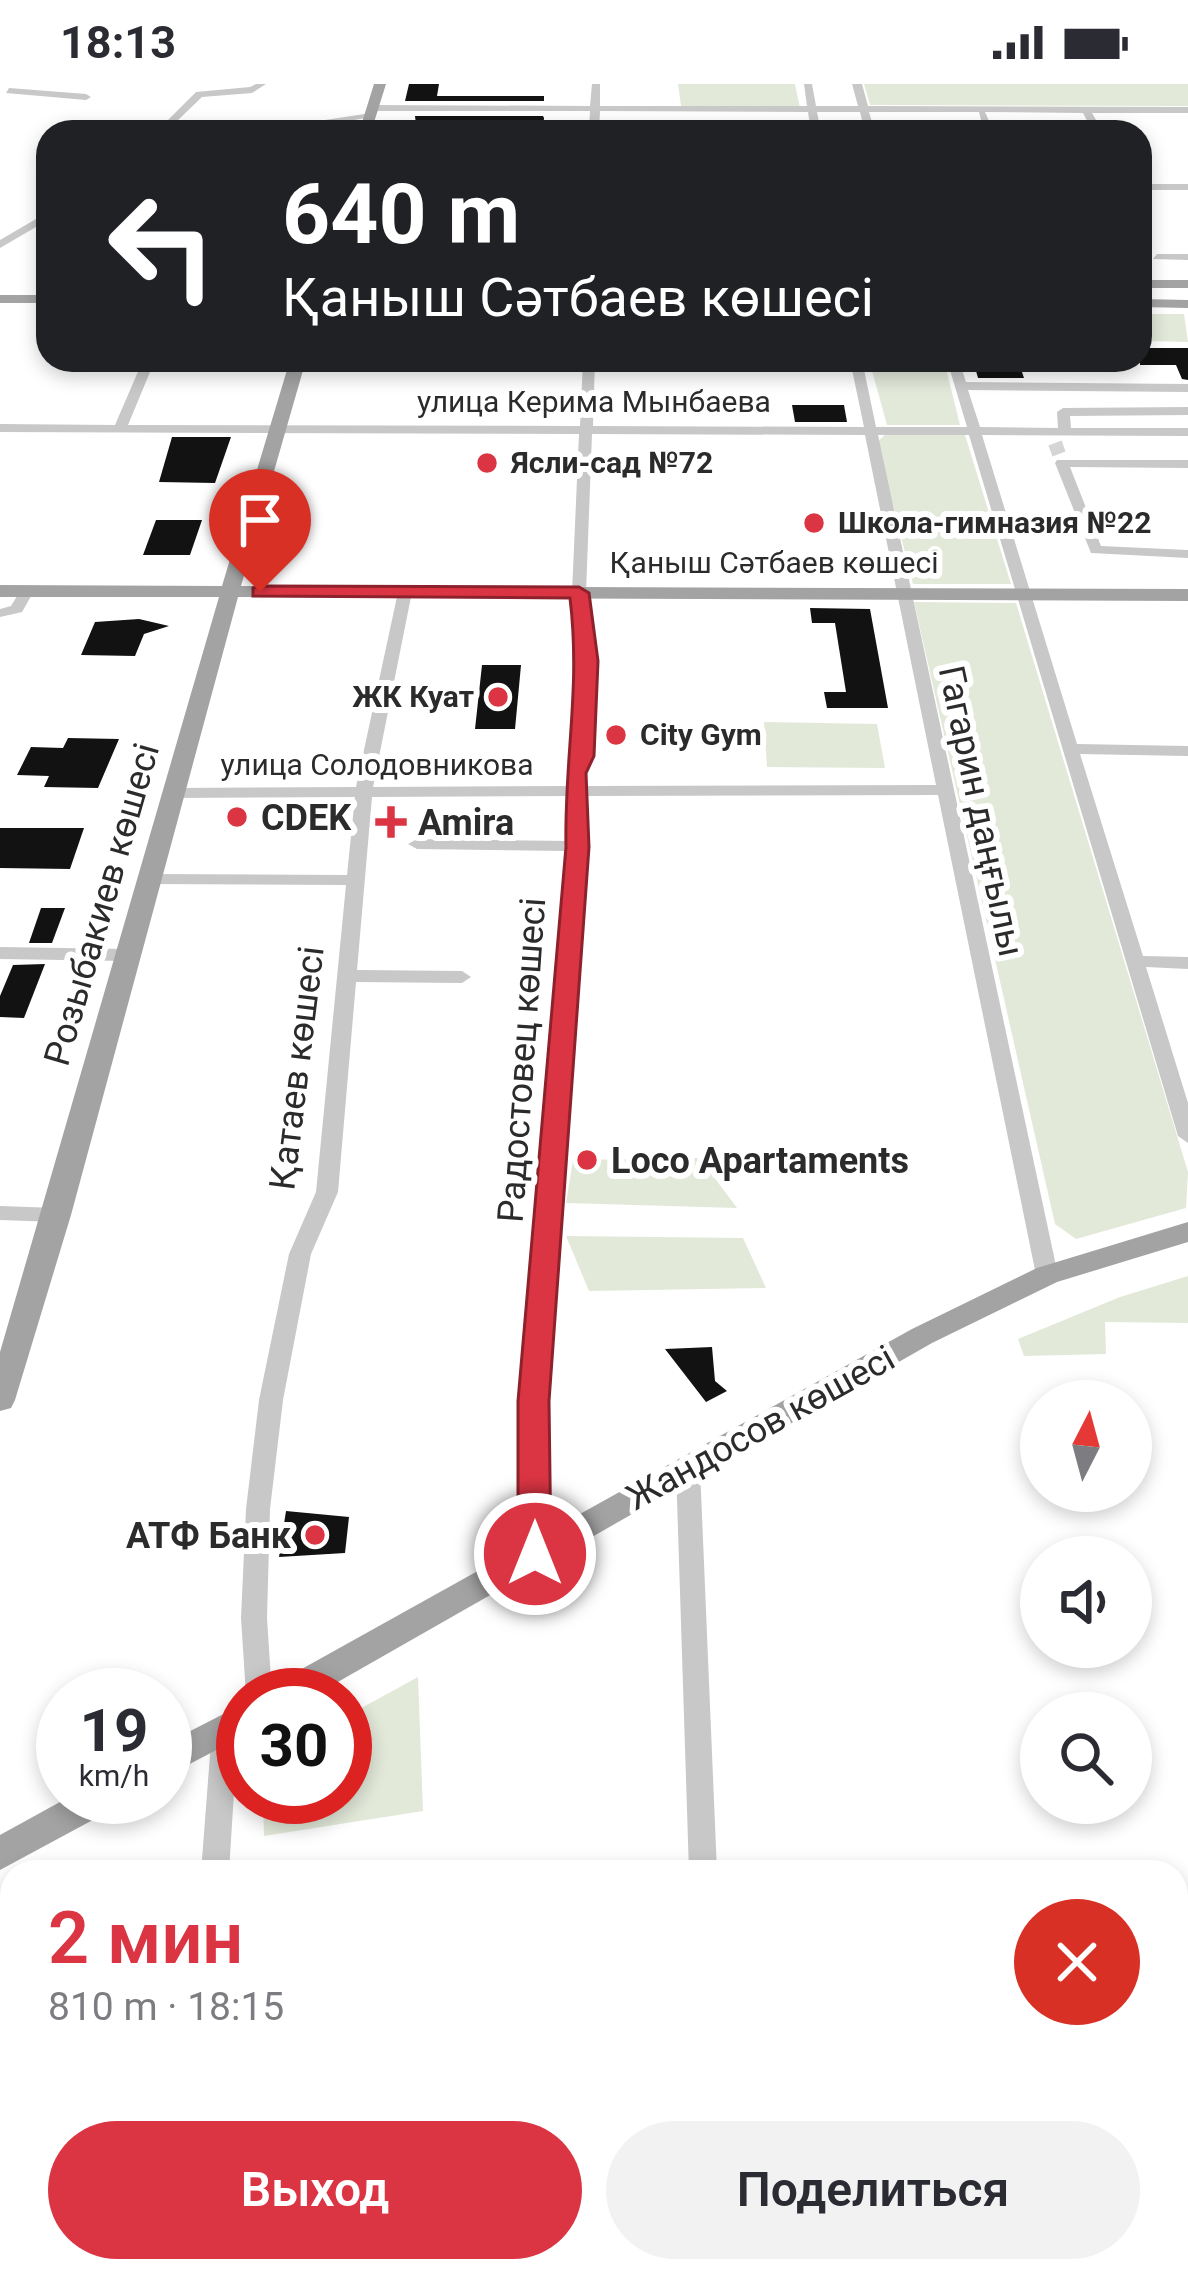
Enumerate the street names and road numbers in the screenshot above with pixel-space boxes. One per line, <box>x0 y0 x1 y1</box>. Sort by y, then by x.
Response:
street label: улица Керима Мынбаева <box>417 384 771 419</box>
street label: Қаныш Сәтбаев көшесі <box>610 545 938 580</box>
street label: Гагарин даңғылы <box>930 662 1032 960</box>
street label: Розыбакиев көшесі <box>36 738 168 1070</box>
street label: улица Солодовникова <box>220 747 534 782</box>
street label: Радостовец көшесі <box>490 896 554 1224</box>
street label: Қатаев көшесі <box>261 944 333 1192</box>
street label: Жандосов көшесі <box>619 1337 902 1519</box>

